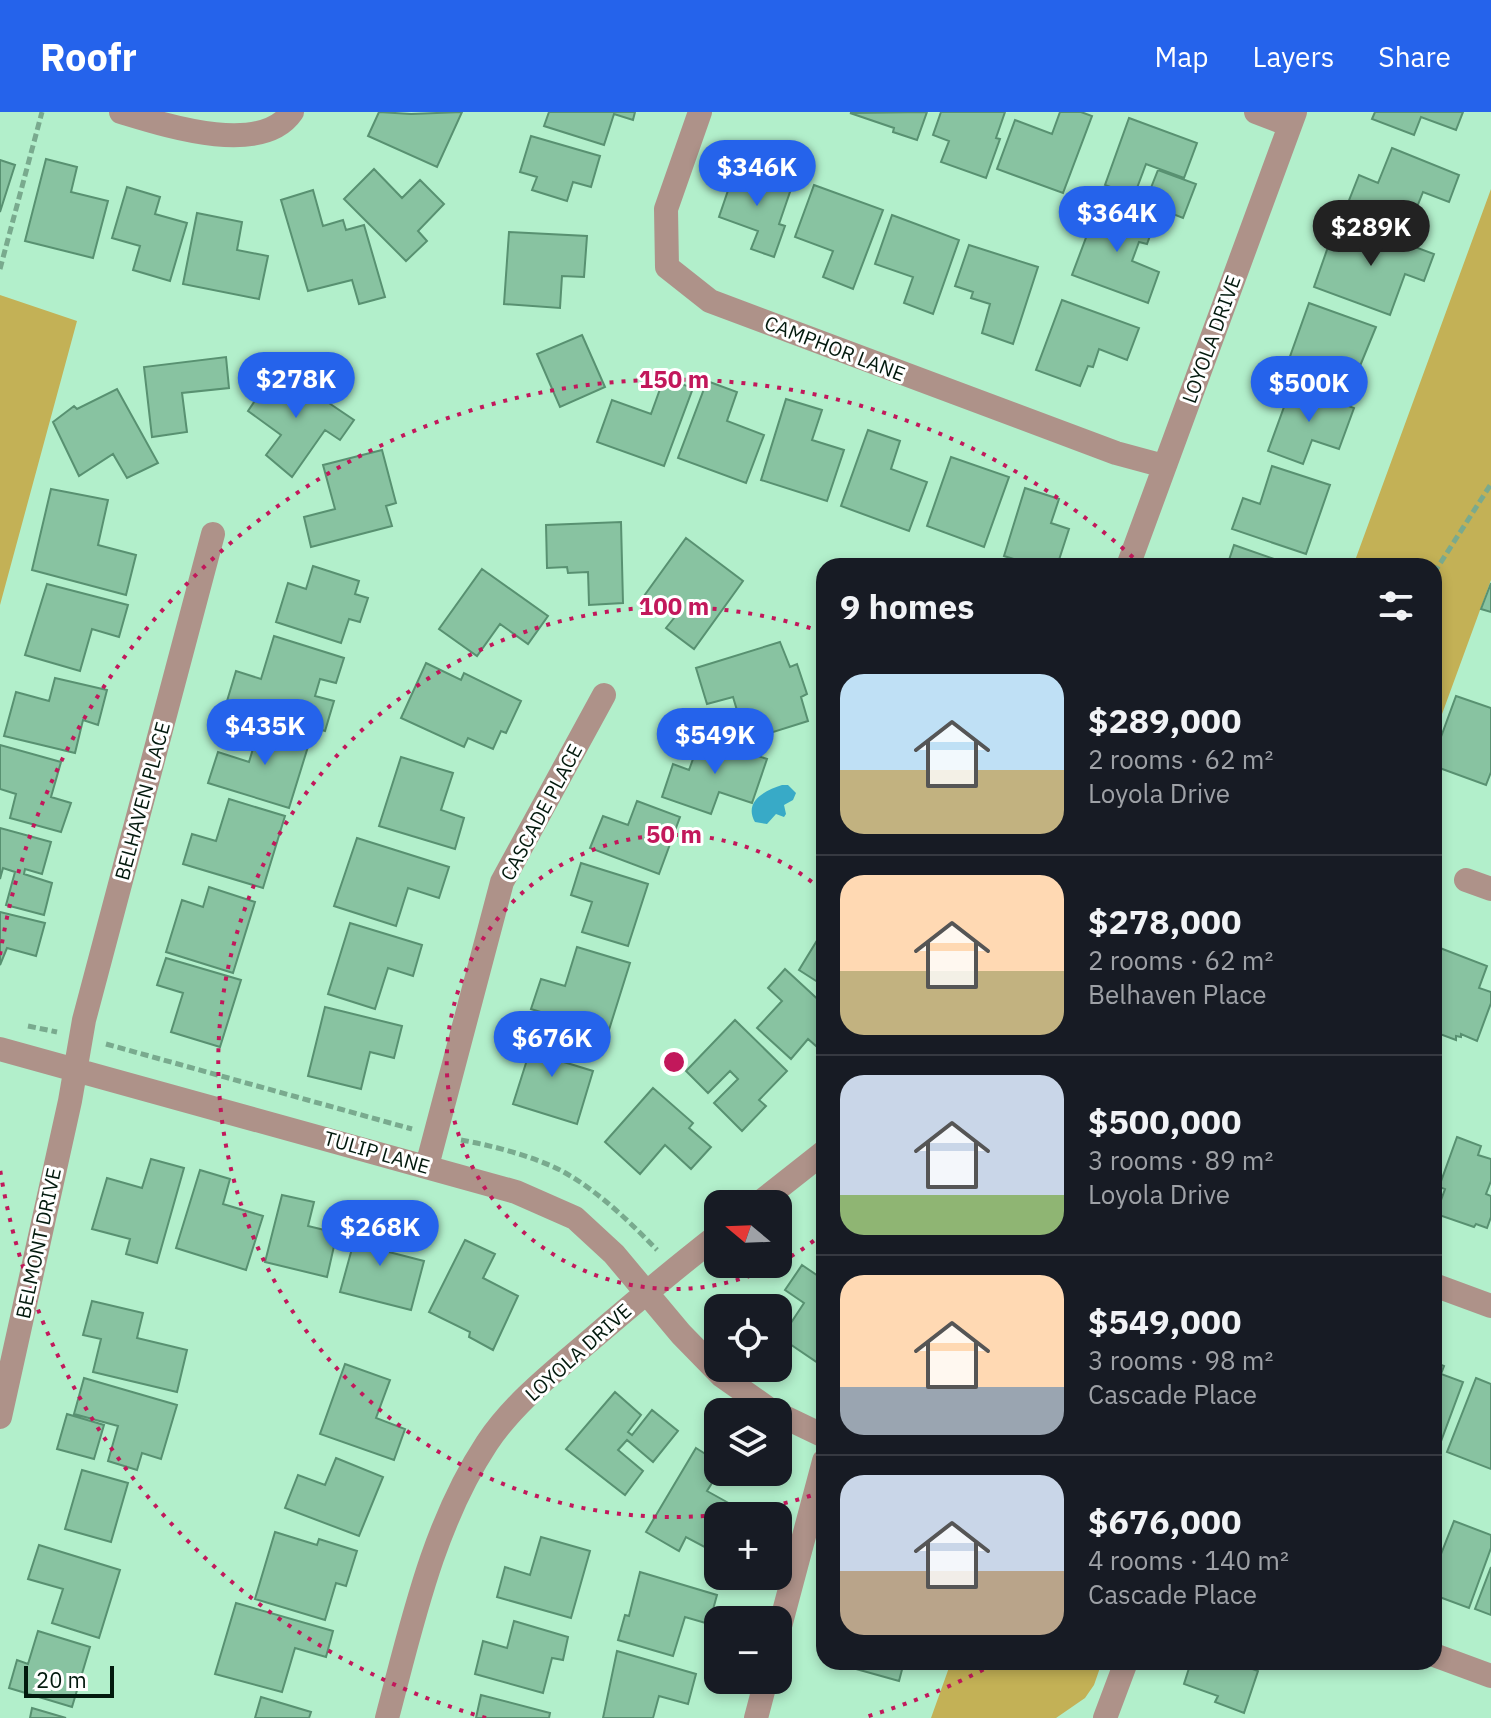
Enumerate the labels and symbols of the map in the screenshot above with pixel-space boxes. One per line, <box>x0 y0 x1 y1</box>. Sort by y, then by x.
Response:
pin: $346K <box>701 140 813 208</box>
pin: $364K <box>1061 186 1173 254</box>
pin: $289K <box>1315 200 1427 268</box>
street label: LOYOLA DRIVE <box>1175 271 1247 407</box>
street label: CAMPHOR LANE <box>761 309 909 387</box>
pin: $278K <box>240 352 352 420</box>
pin: $500K <box>1253 356 1365 424</box>
text: 150 m <box>639 363 709 395</box>
text: 100 m <box>639 590 709 622</box>
pin: $435K <box>209 699 321 767</box>
pin: $549K <box>659 708 771 776</box>
street label: BELHAVEN PLACE <box>108 719 176 883</box>
street label: CASCADE PLACE <box>494 739 588 885</box>
text: 50 m <box>646 818 702 850</box>
pin: $676K <box>496 1011 608 1079</box>
centre of rings <box>660 1048 688 1076</box>
street label: TULIP LANE <box>321 1124 433 1180</box>
street label: BELMONT DRIVE <box>9 1165 67 1321</box>
north arrow <box>704 1190 792 1278</box>
pin: $268K <box>324 1200 436 1268</box>
street label: LOYOLA DRIVE <box>519 1297 637 1407</box>
scale bar <box>24 1662 114 1698</box>

